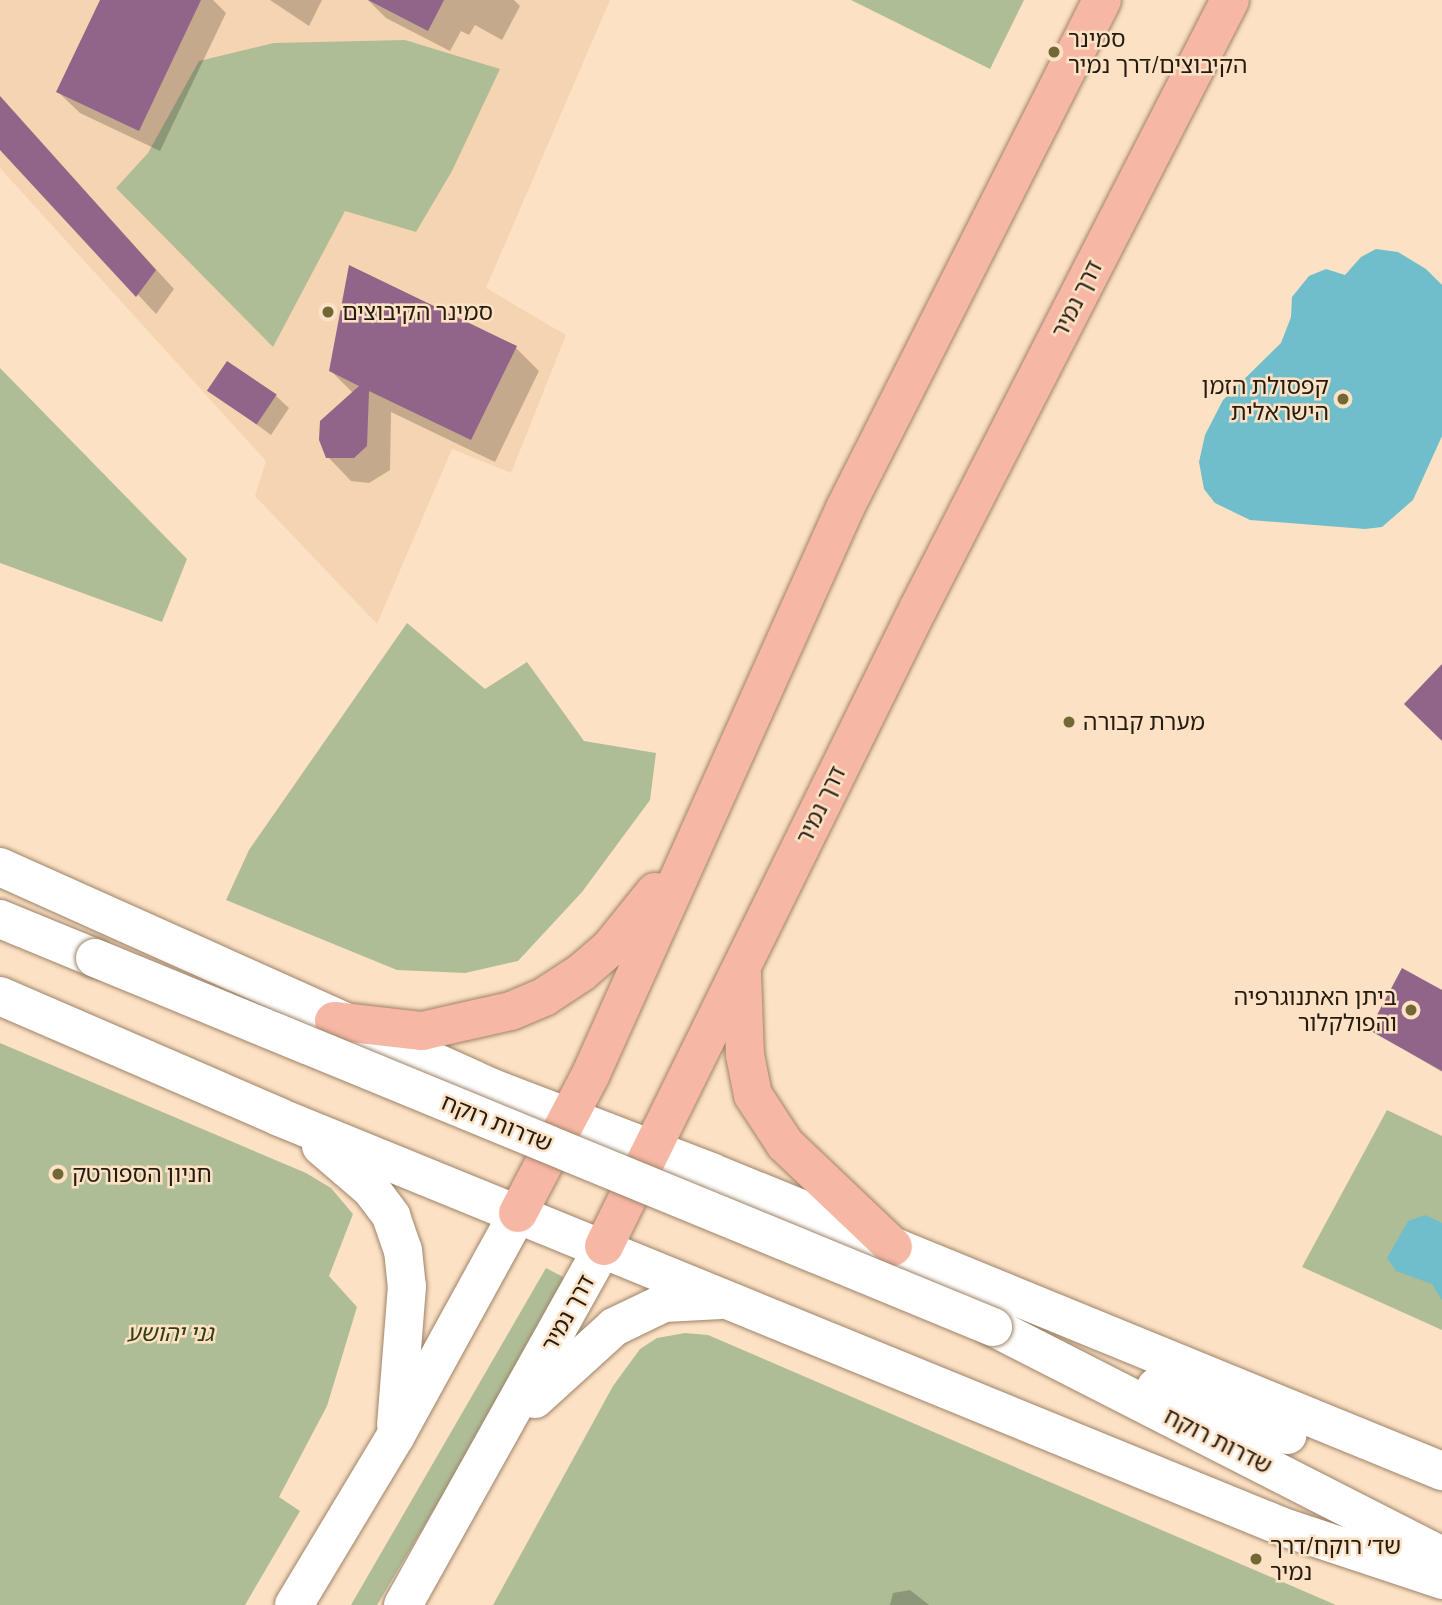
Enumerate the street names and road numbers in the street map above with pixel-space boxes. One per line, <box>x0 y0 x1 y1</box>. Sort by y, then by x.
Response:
street label: דרך נמיר <box>1046 256 1108 342</box>
street label: דרך נמיר <box>790 762 852 848</box>
street label: שדרות רוקח <box>438 1088 556 1158</box>
street label: דרך נמיר <box>536 1270 600 1356</box>
street label: שדרות רוקח <box>1160 1402 1276 1480</box>

